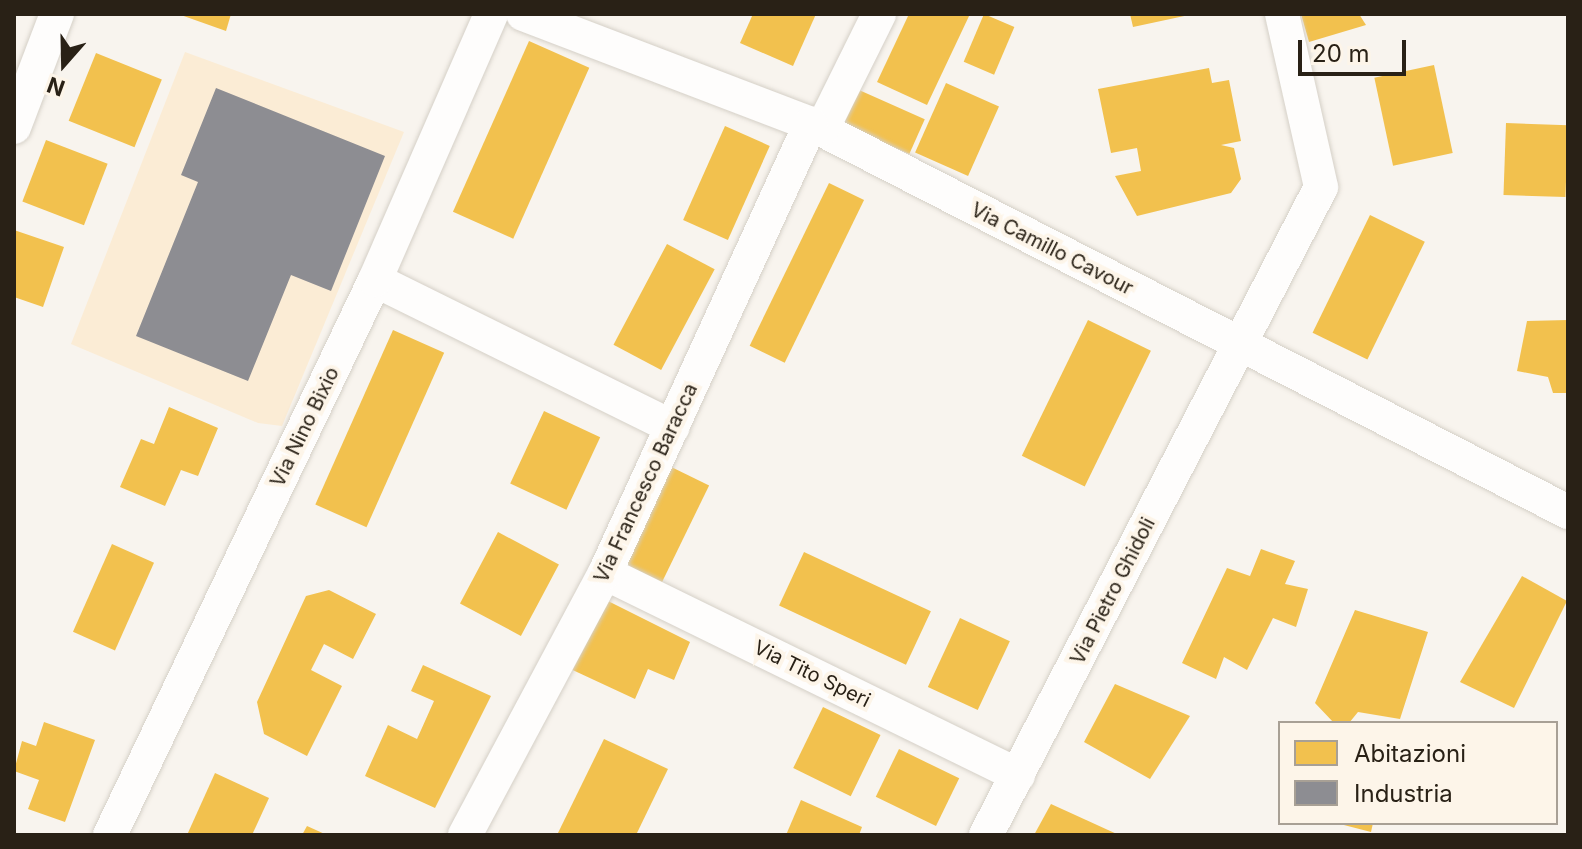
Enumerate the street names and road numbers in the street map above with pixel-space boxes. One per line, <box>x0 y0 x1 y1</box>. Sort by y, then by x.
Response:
street label: Via Camillo Cavour <box>967 198 1137 300</box>
street label: Via Nino Bixio <box>266 363 344 491</box>
street label: Via Francesco Baracca <box>589 379 703 587</box>
street label: Via Pietro Ghidoli <box>1066 514 1160 668</box>
street label: Via Tito Speri <box>750 635 874 713</box>

